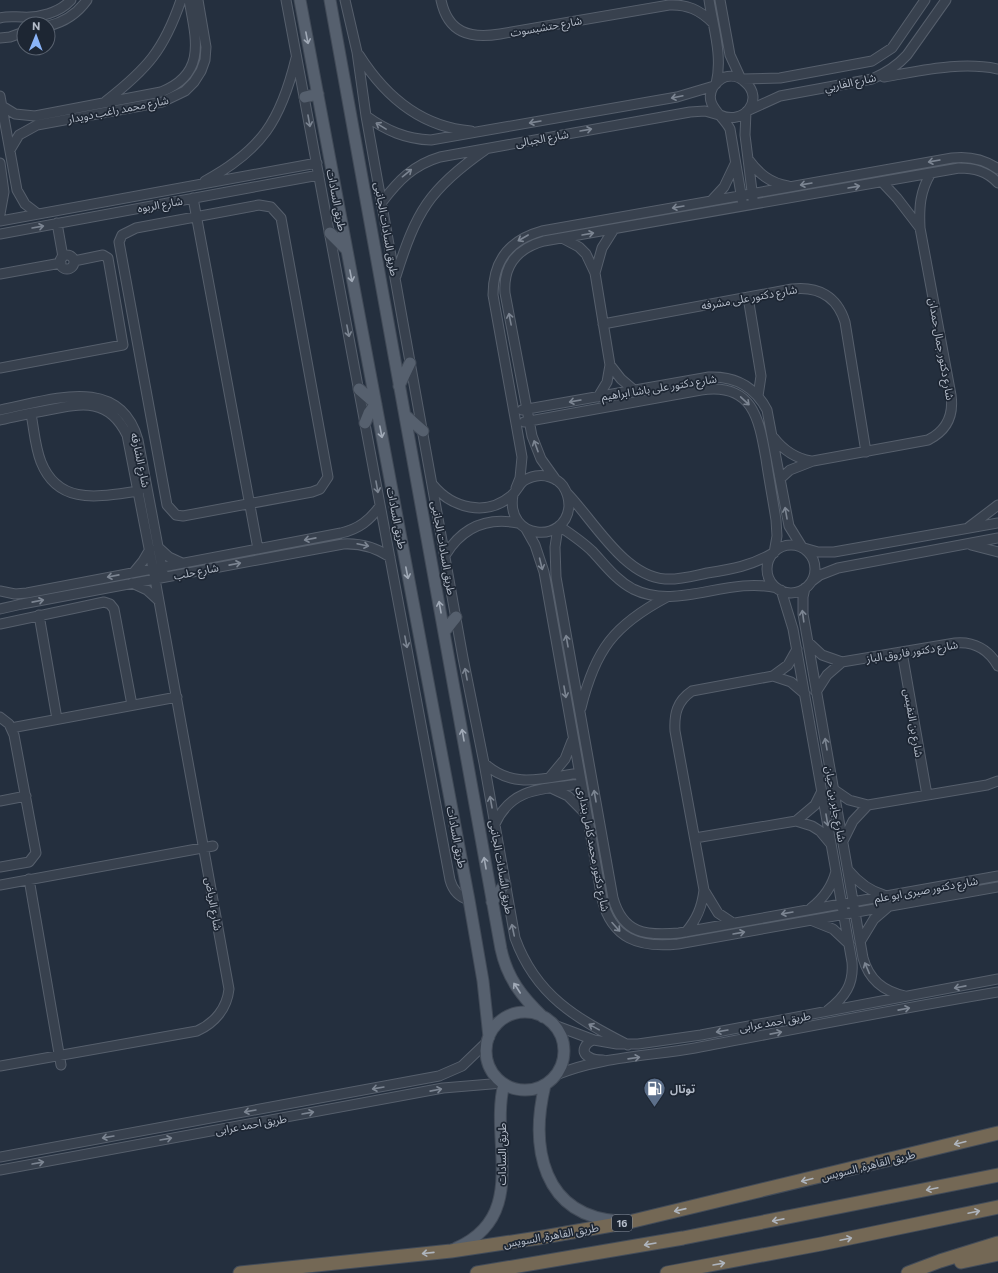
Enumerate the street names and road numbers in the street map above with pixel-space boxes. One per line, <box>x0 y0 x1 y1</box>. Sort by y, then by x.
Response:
street label: شارع حتشبسوت <box>509 13 584 41</box>
street label: شارع الفاربي <box>823 70 878 97</box>
street label: شارع محمد راغب دويدار <box>65 93 170 127</box>
street label: شارع الجبالى <box>514 127 570 151</box>
street label: طريق السادات <box>324 168 349 232</box>
street label: طريق السادات الجانبى <box>371 181 402 277</box>
street label: شارع الربوه <box>136 194 184 216</box>
street label: شارع دكتور على مشرفه <box>700 282 799 314</box>
street label: شارع دكتور جمال حمدان <box>925 297 957 402</box>
street label: شارع دكتور على باشا ابراهيم <box>600 371 719 406</box>
street label: شارع الشارقه <box>127 431 153 489</box>
street label: طريق السادات <box>384 486 409 550</box>
street label: طريق السادات الجانبى <box>428 500 459 596</box>
street label: شارع حلب <box>172 560 220 584</box>
street label: شارع دكتور فاروق الباز <box>864 637 960 667</box>
street label: شارع بن النفيس <box>900 688 926 759</box>
street label: شارع جابر بن حيان <box>821 765 849 844</box>
street label: شارع دكتور محمد كامل بندارى <box>574 785 613 913</box>
street label: طريق السادات <box>444 805 469 869</box>
street label: طريق السادات الجانبى <box>486 819 517 915</box>
street label: شارع دكتور صبرى ابو علم <box>873 873 980 907</box>
street label: شارع الرياض <box>201 876 225 932</box>
street label: طريق احمد عرابى <box>738 1008 812 1035</box>
street label: طريق احمد عرابى <box>214 1111 288 1138</box>
street label: طريق السادات <box>495 1123 509 1185</box>
street label: طريق القاهرة, السويس <box>820 1147 917 1184</box>
road number: 16 <box>612 1215 632 1231</box>
street label: طريق القاهرة, السويس <box>502 1220 600 1251</box>

